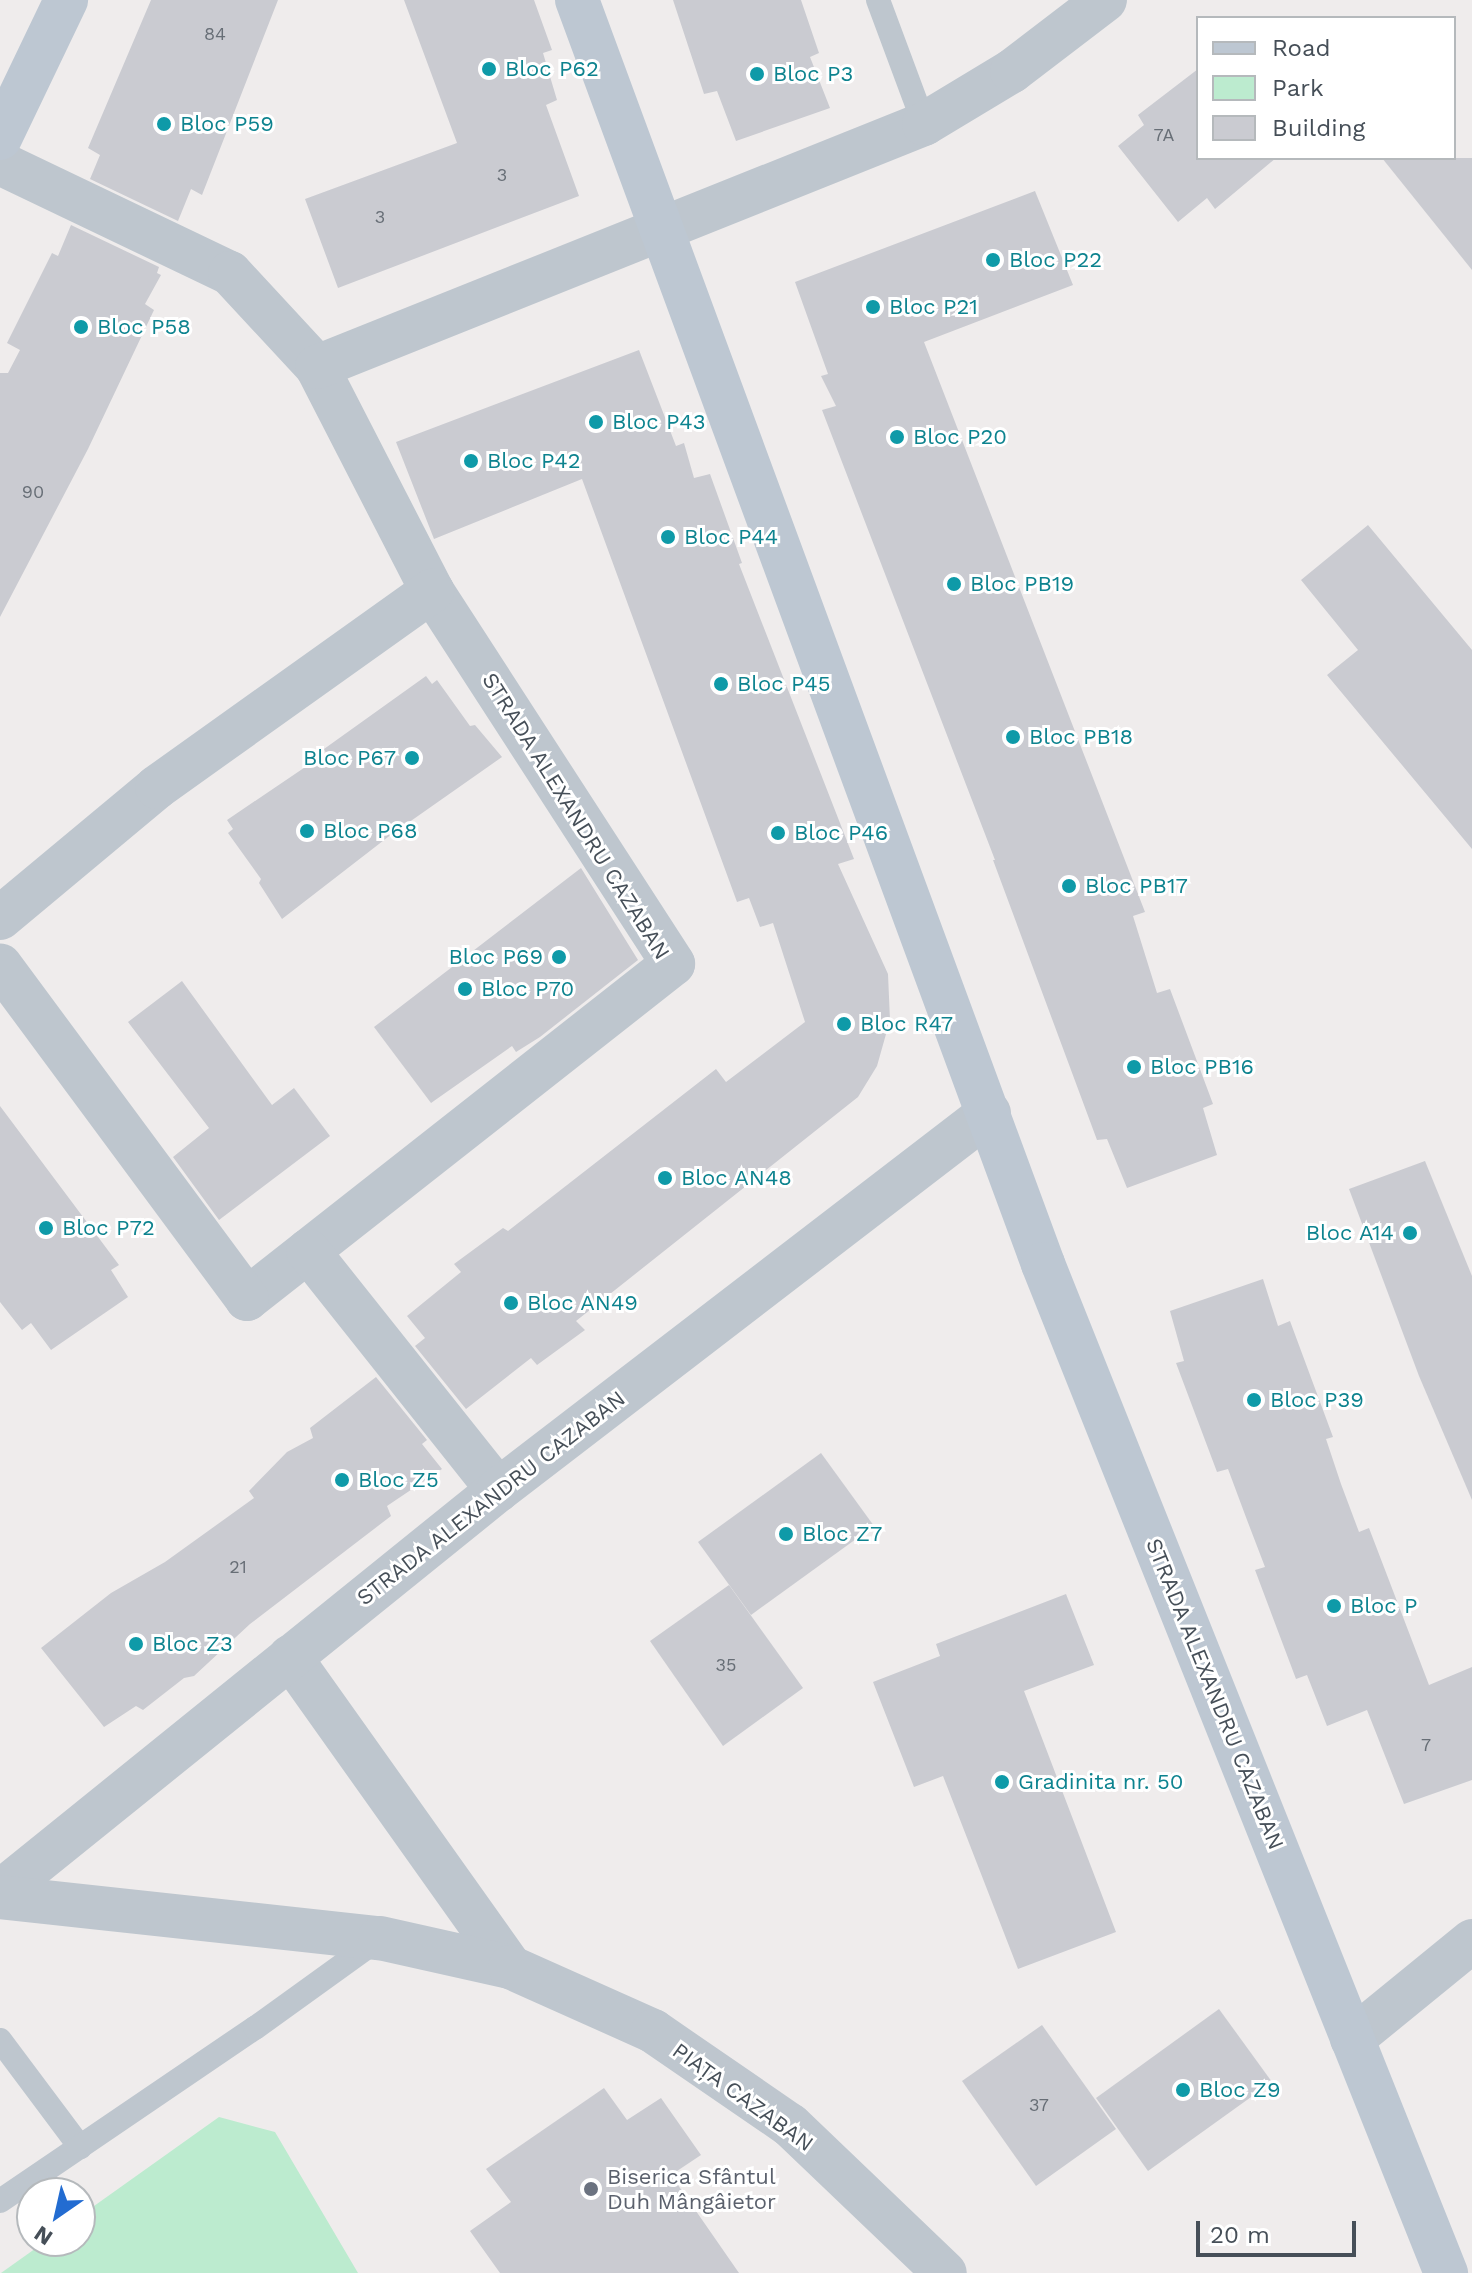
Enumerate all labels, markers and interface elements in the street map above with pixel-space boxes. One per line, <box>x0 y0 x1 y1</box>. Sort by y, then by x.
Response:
legend <box>1196 16 1456 160</box>
house number: 84 <box>204 23 226 45</box>
text: Road <box>1272 34 1331 62</box>
place label: Bloc P62 <box>505 56 599 82</box>
marker: Bloc P62 <box>480 60 498 78</box>
place label: Bloc P3 <box>773 61 853 87</box>
marker: Bloc P3 <box>748 65 766 83</box>
text: Park <box>1272 74 1324 102</box>
place label: Bloc P59 <box>180 111 274 137</box>
text: Building <box>1272 114 1365 142</box>
marker: Bloc P59 <box>155 115 173 133</box>
house number: 7A <box>1154 124 1174 146</box>
house number: 3 <box>497 164 507 186</box>
house number: 3 <box>375 206 385 228</box>
place label: Bloc P22 <box>1009 247 1102 273</box>
marker: Bloc P22 <box>984 251 1002 269</box>
place label: Bloc P21 <box>889 294 978 320</box>
marker: Bloc P21 <box>864 298 882 316</box>
place label: Bloc P58 <box>97 314 191 340</box>
marker: Bloc P58 <box>72 318 90 336</box>
place label: Bloc P43 <box>612 409 705 435</box>
marker: Bloc P43 <box>587 413 605 431</box>
place label: Bloc P20 <box>913 424 1007 450</box>
marker: Bloc P20 <box>888 428 906 446</box>
place label: Bloc P42 <box>487 448 580 474</box>
marker: Bloc P42 <box>462 452 480 470</box>
house number: 90 <box>22 481 44 503</box>
place label: Bloc P44 <box>684 524 778 550</box>
marker: Bloc P44 <box>659 528 677 546</box>
place label: Bloc PB19 <box>970 571 1074 597</box>
marker: Bloc PB19 <box>945 575 963 593</box>
street label: STRADA ALEXANDRU CAZABAN <box>476 667 676 965</box>
place label: Bloc P45 <box>737 671 830 697</box>
marker: Bloc P45 <box>712 675 730 693</box>
place label: Bloc PB18 <box>1029 724 1133 750</box>
marker: Bloc PB18 <box>1004 728 1022 746</box>
place label: Bloc P67 <box>303 745 396 771</box>
marker: Bloc P67 <box>403 749 421 767</box>
place label: Bloc P68 <box>323 818 417 844</box>
place label: Bloc P46 <box>794 820 888 846</box>
marker: Bloc P68 <box>298 822 316 840</box>
marker: Bloc P46 <box>769 824 787 842</box>
place label: Bloc PB17 <box>1085 873 1188 899</box>
marker: Bloc PB17 <box>1060 877 1078 895</box>
place label: Bloc P69 <box>449 944 543 970</box>
marker: Bloc P69 <box>550 948 568 966</box>
place label: Bloc P70 <box>481 976 574 1002</box>
marker: Bloc P70 <box>456 980 474 998</box>
place label: Bloc R47 <box>860 1011 953 1037</box>
marker: Bloc R47 <box>835 1015 853 1033</box>
place label: Bloc PB16 <box>1150 1054 1254 1080</box>
marker: Bloc PB16 <box>1125 1058 1143 1076</box>
place label: Bloc AN48 <box>681 1165 793 1191</box>
marker: Bloc AN48 <box>656 1169 674 1187</box>
place label: Bloc P72 <box>62 1215 155 1241</box>
marker: Bloc P72 <box>37 1219 55 1237</box>
place label: Bloc A14 <box>1305 1220 1394 1246</box>
marker: Bloc A14 <box>1401 1224 1419 1242</box>
place label: Bloc AN49 <box>527 1290 639 1316</box>
marker: Bloc AN49 <box>502 1294 520 1312</box>
street label: STRADA ALEXANDRU CAZABAN <box>351 1385 631 1611</box>
place label: Bloc P39 <box>1270 1387 1364 1413</box>
marker: Bloc P39 <box>1245 1391 1263 1409</box>
place label: Bloc Z5 <box>358 1467 439 1493</box>
marker: Bloc Z5 <box>333 1471 351 1489</box>
place label: Bloc Z7 <box>802 1521 882 1547</box>
marker: Bloc Z7 <box>777 1525 795 1543</box>
street label: STRADA ALEXANDRU CAZABAN <box>1140 1534 1290 1854</box>
house number: 21 <box>229 1556 247 1578</box>
place label: Bloc P <box>1350 1593 1418 1619</box>
marker: Bloc P <box>1325 1597 1343 1615</box>
place label: Bloc Z3 <box>152 1631 233 1657</box>
marker: Bloc Z3 <box>127 1635 145 1653</box>
house number: 35 <box>716 1654 736 1676</box>
house number: 7 <box>1421 1734 1431 1756</box>
place label: Gradinita nr. 50 <box>1018 1769 1184 1795</box>
marker: Gradinita nr. 50 <box>993 1773 1011 1791</box>
street label: PIAȚA CAZABAN <box>667 2037 819 2157</box>
place label: Bloc Z9 <box>1199 2077 1281 2103</box>
marker: Bloc Z9 <box>1174 2081 1192 2099</box>
house number: 37 <box>1029 2094 1049 2116</box>
place label: Biserica Sfântul Duh Mângâietor <box>607 2163 776 2214</box>
north arrow <box>16 2177 96 2257</box>
marker: Biserica Sfântul Duh Mângâietor <box>582 2180 600 2198</box>
scale bar <box>1200 2205 1360 2255</box>
text: N <box>30 2221 57 2251</box>
text: 20 m <box>1210 2221 1270 2249</box>

